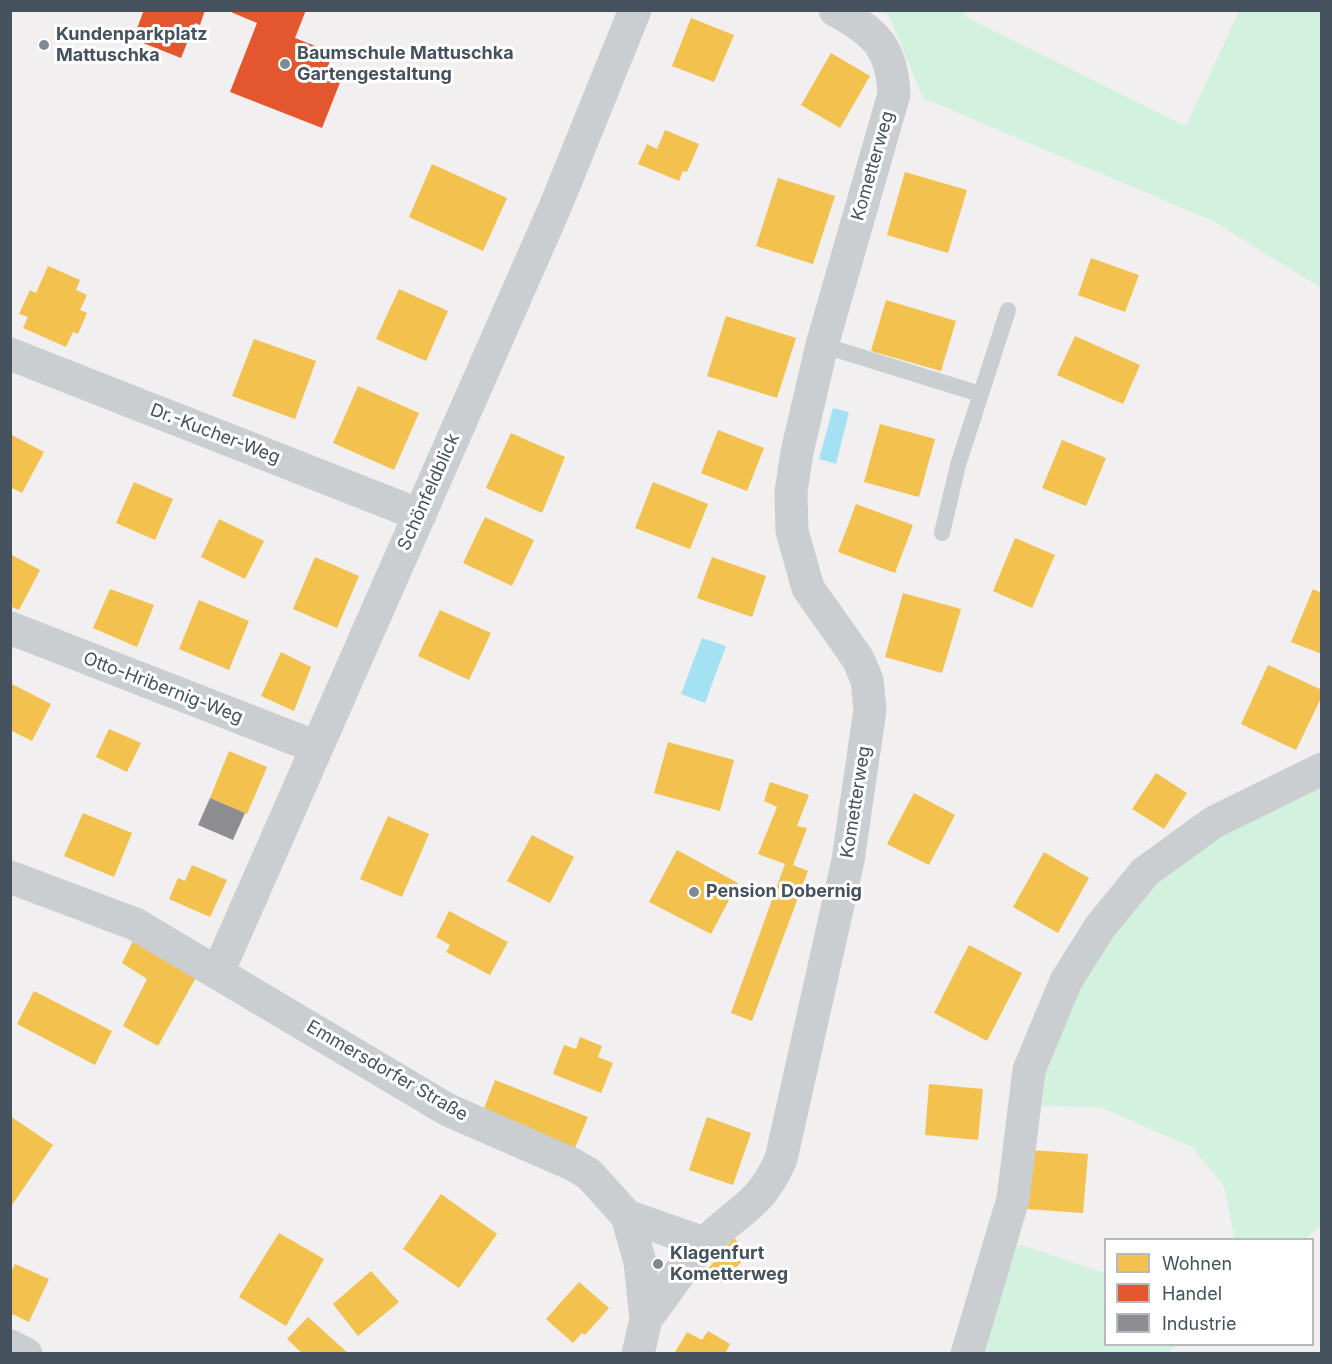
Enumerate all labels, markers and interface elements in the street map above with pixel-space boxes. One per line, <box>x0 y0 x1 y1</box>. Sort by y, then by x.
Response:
place label: Kundenparkplatz Mattuschka <box>56 24 208 66</box>
marker: Kundenparkplatz Mattuschka <box>37 38 51 52</box>
place label: Baumschule Mattuschka Gartengestaltung <box>297 43 514 86</box>
marker: Baumschule Mattuschka Gartengestaltung <box>278 57 292 71</box>
street label: Kometterweg <box>847 109 899 223</box>
street label: Dr.-Kucher-Weg <box>147 399 283 469</box>
street label: Schönfeldblick <box>394 430 464 554</box>
street label: Otto-Hribernig-Weg <box>80 648 246 728</box>
street label: Kometterweg <box>836 745 876 859</box>
place label: Pension Dobernig <box>706 881 862 903</box>
marker: Pension Dobernig <box>687 885 701 899</box>
street label: Emmersdorfer Straße <box>303 1016 471 1126</box>
legend <box>1104 1238 1314 1346</box>
place label: Klagenfurt Kometterweg <box>670 1243 788 1286</box>
text: Wohnen <box>1162 1253 1232 1274</box>
marker: Klagenfurt Kometterweg <box>651 1257 665 1271</box>
text: Handel <box>1162 1283 1222 1304</box>
text: Industrie <box>1162 1313 1236 1334</box>

